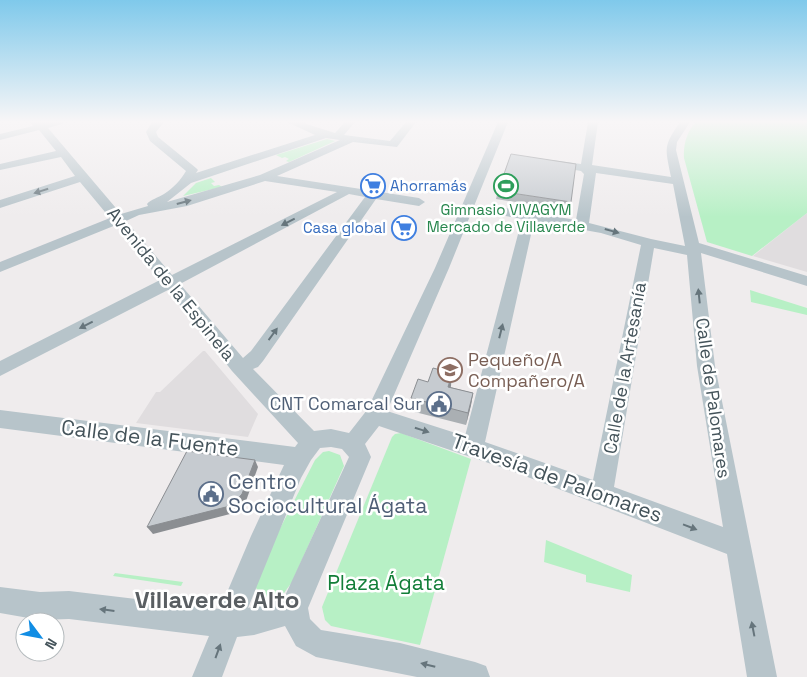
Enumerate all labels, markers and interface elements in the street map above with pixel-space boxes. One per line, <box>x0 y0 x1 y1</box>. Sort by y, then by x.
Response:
supermarket icon: Ahorramás <box>360 173 386 199</box>
sports icon: Gimnasio VIVAGYM Mercado de Villaverde <box>493 173 519 199</box>
place label: Ahorramás <box>390 176 467 195</box>
one-way arrow <box>34 188 49 196</box>
one-way arrow <box>176 198 191 206</box>
place label: Gimnasio VIVAGYM Mercado de Villaverde <box>427 200 585 236</box>
street label: Avenida de la Espinela <box>102 202 241 365</box>
supermarket icon: Casa global <box>391 215 417 241</box>
one-way arrow <box>281 218 295 226</box>
place label: Casa global <box>303 218 386 237</box>
one-way arrow <box>604 228 619 236</box>
street label: Calle de la Artesanía <box>598 280 651 456</box>
one-way arrow <box>695 288 703 304</box>
street label: Calle de Palomares <box>691 316 736 480</box>
one-way arrow <box>79 321 93 329</box>
one-way arrow <box>497 324 505 339</box>
one-way arrow <box>268 327 278 341</box>
place label: Pequeño/A Compañero/A <box>468 348 585 392</box>
school or university icon: Pequeño/A Compañero/A <box>437 357 463 383</box>
public building icon: CNT Comarcal Sur <box>426 391 452 417</box>
place label: CNT Comarcal Sur <box>270 392 422 415</box>
street label: Calle de la Fuente <box>60 413 240 462</box>
one-way arrow <box>415 427 430 435</box>
street label: Travesía de Palomares <box>448 427 666 528</box>
place label: Centro Sociocultural Ágata <box>228 468 427 519</box>
public building icon: Centro Sociocultural Ágata <box>198 481 224 507</box>
one-way arrow <box>683 523 698 531</box>
park label: Plaza Ágata <box>327 569 445 596</box>
district label: Villaverde Alto <box>135 584 299 615</box>
one-way arrow <box>98 605 114 613</box>
north arrow <box>15 612 65 662</box>
one-way arrow <box>748 621 756 637</box>
text: N <box>41 635 61 653</box>
one-way arrow <box>215 643 222 658</box>
one-way arrow <box>420 661 435 669</box>

